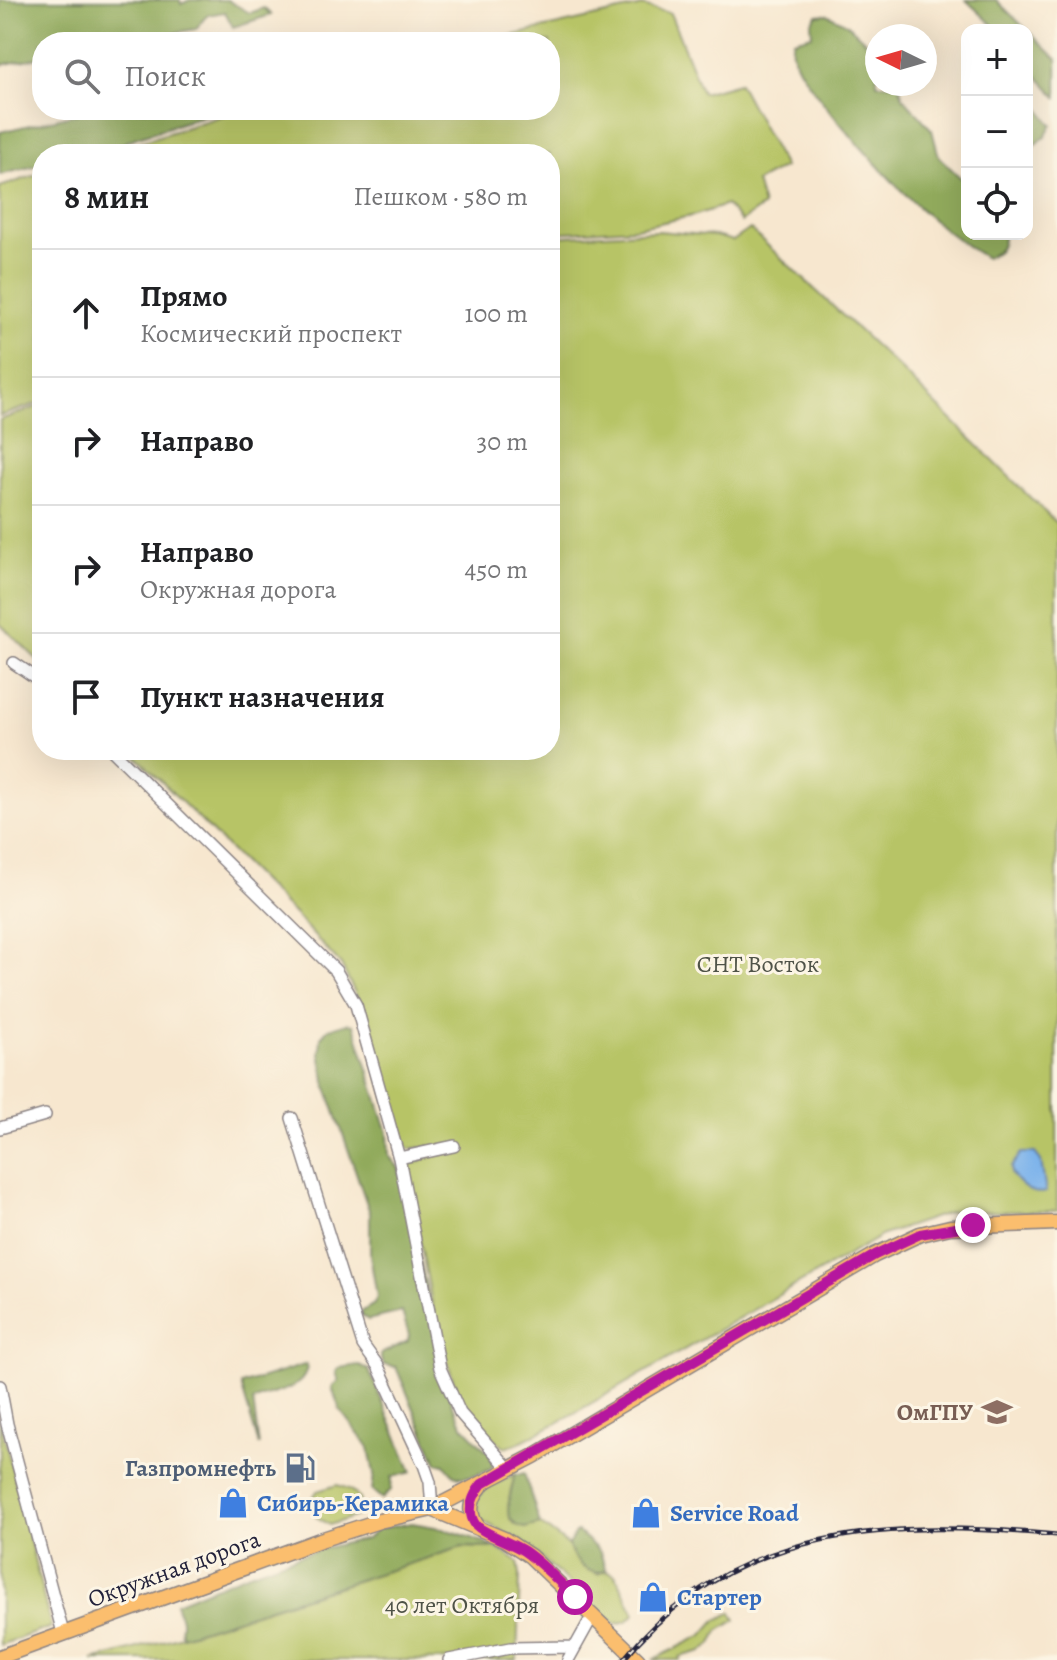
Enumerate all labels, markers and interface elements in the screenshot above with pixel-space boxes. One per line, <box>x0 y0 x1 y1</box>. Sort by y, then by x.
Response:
north arrow <box>865 24 937 96</box>
map controls <box>961 24 1033 240</box>
button: + <box>961 24 1033 96</box>
search box <box>32 32 560 120</box>
icon: search <box>60 54 104 98</box>
text: Поиск <box>124 56 206 96</box>
button: − <box>961 96 1033 168</box>
button: locate <box>961 168 1033 240</box>
text: 8 мин <box>64 173 149 220</box>
text: Пешком · 580 m <box>354 179 528 214</box>
text: Прямо <box>140 276 227 316</box>
icon: ahead <box>64 291 108 335</box>
text: 100 m <box>465 296 528 331</box>
text: Космический проспект <box>140 316 402 351</box>
icon: right <box>64 419 108 463</box>
text: Направо <box>140 421 254 461</box>
text: 30 m <box>477 424 528 459</box>
text: Направо <box>140 532 254 572</box>
icon: right <box>64 547 108 591</box>
text: 450 m <box>464 552 528 587</box>
text: Окружная дорога <box>140 572 336 607</box>
icon: arrive <box>64 675 108 719</box>
text: Пункт назначения <box>140 677 385 717</box>
park label: СНТ Восток <box>697 948 819 980</box>
route end <box>955 1207 991 1243</box>
school or university icon: ОмГПУ <box>980 1395 1014 1429</box>
place label: ОмГПУ <box>897 1396 974 1428</box>
fuel station icon: Газпромнефть <box>283 1451 317 1485</box>
place label: Газпромнефть <box>125 1452 276 1484</box>
shop icon: Сибирь-Керамика <box>216 1486 250 1520</box>
place label: Сибирь-Керамика <box>257 1487 449 1519</box>
shop icon: Service Road <box>629 1496 663 1530</box>
place label: Service Road <box>670 1497 799 1529</box>
street label: Окружная дорога <box>83 1523 265 1615</box>
route start <box>557 1579 593 1615</box>
shop icon: Стартер <box>636 1580 670 1614</box>
place label: Стартер <box>677 1581 762 1613</box>
park label: 40 лет Октября <box>385 1589 539 1621</box>

